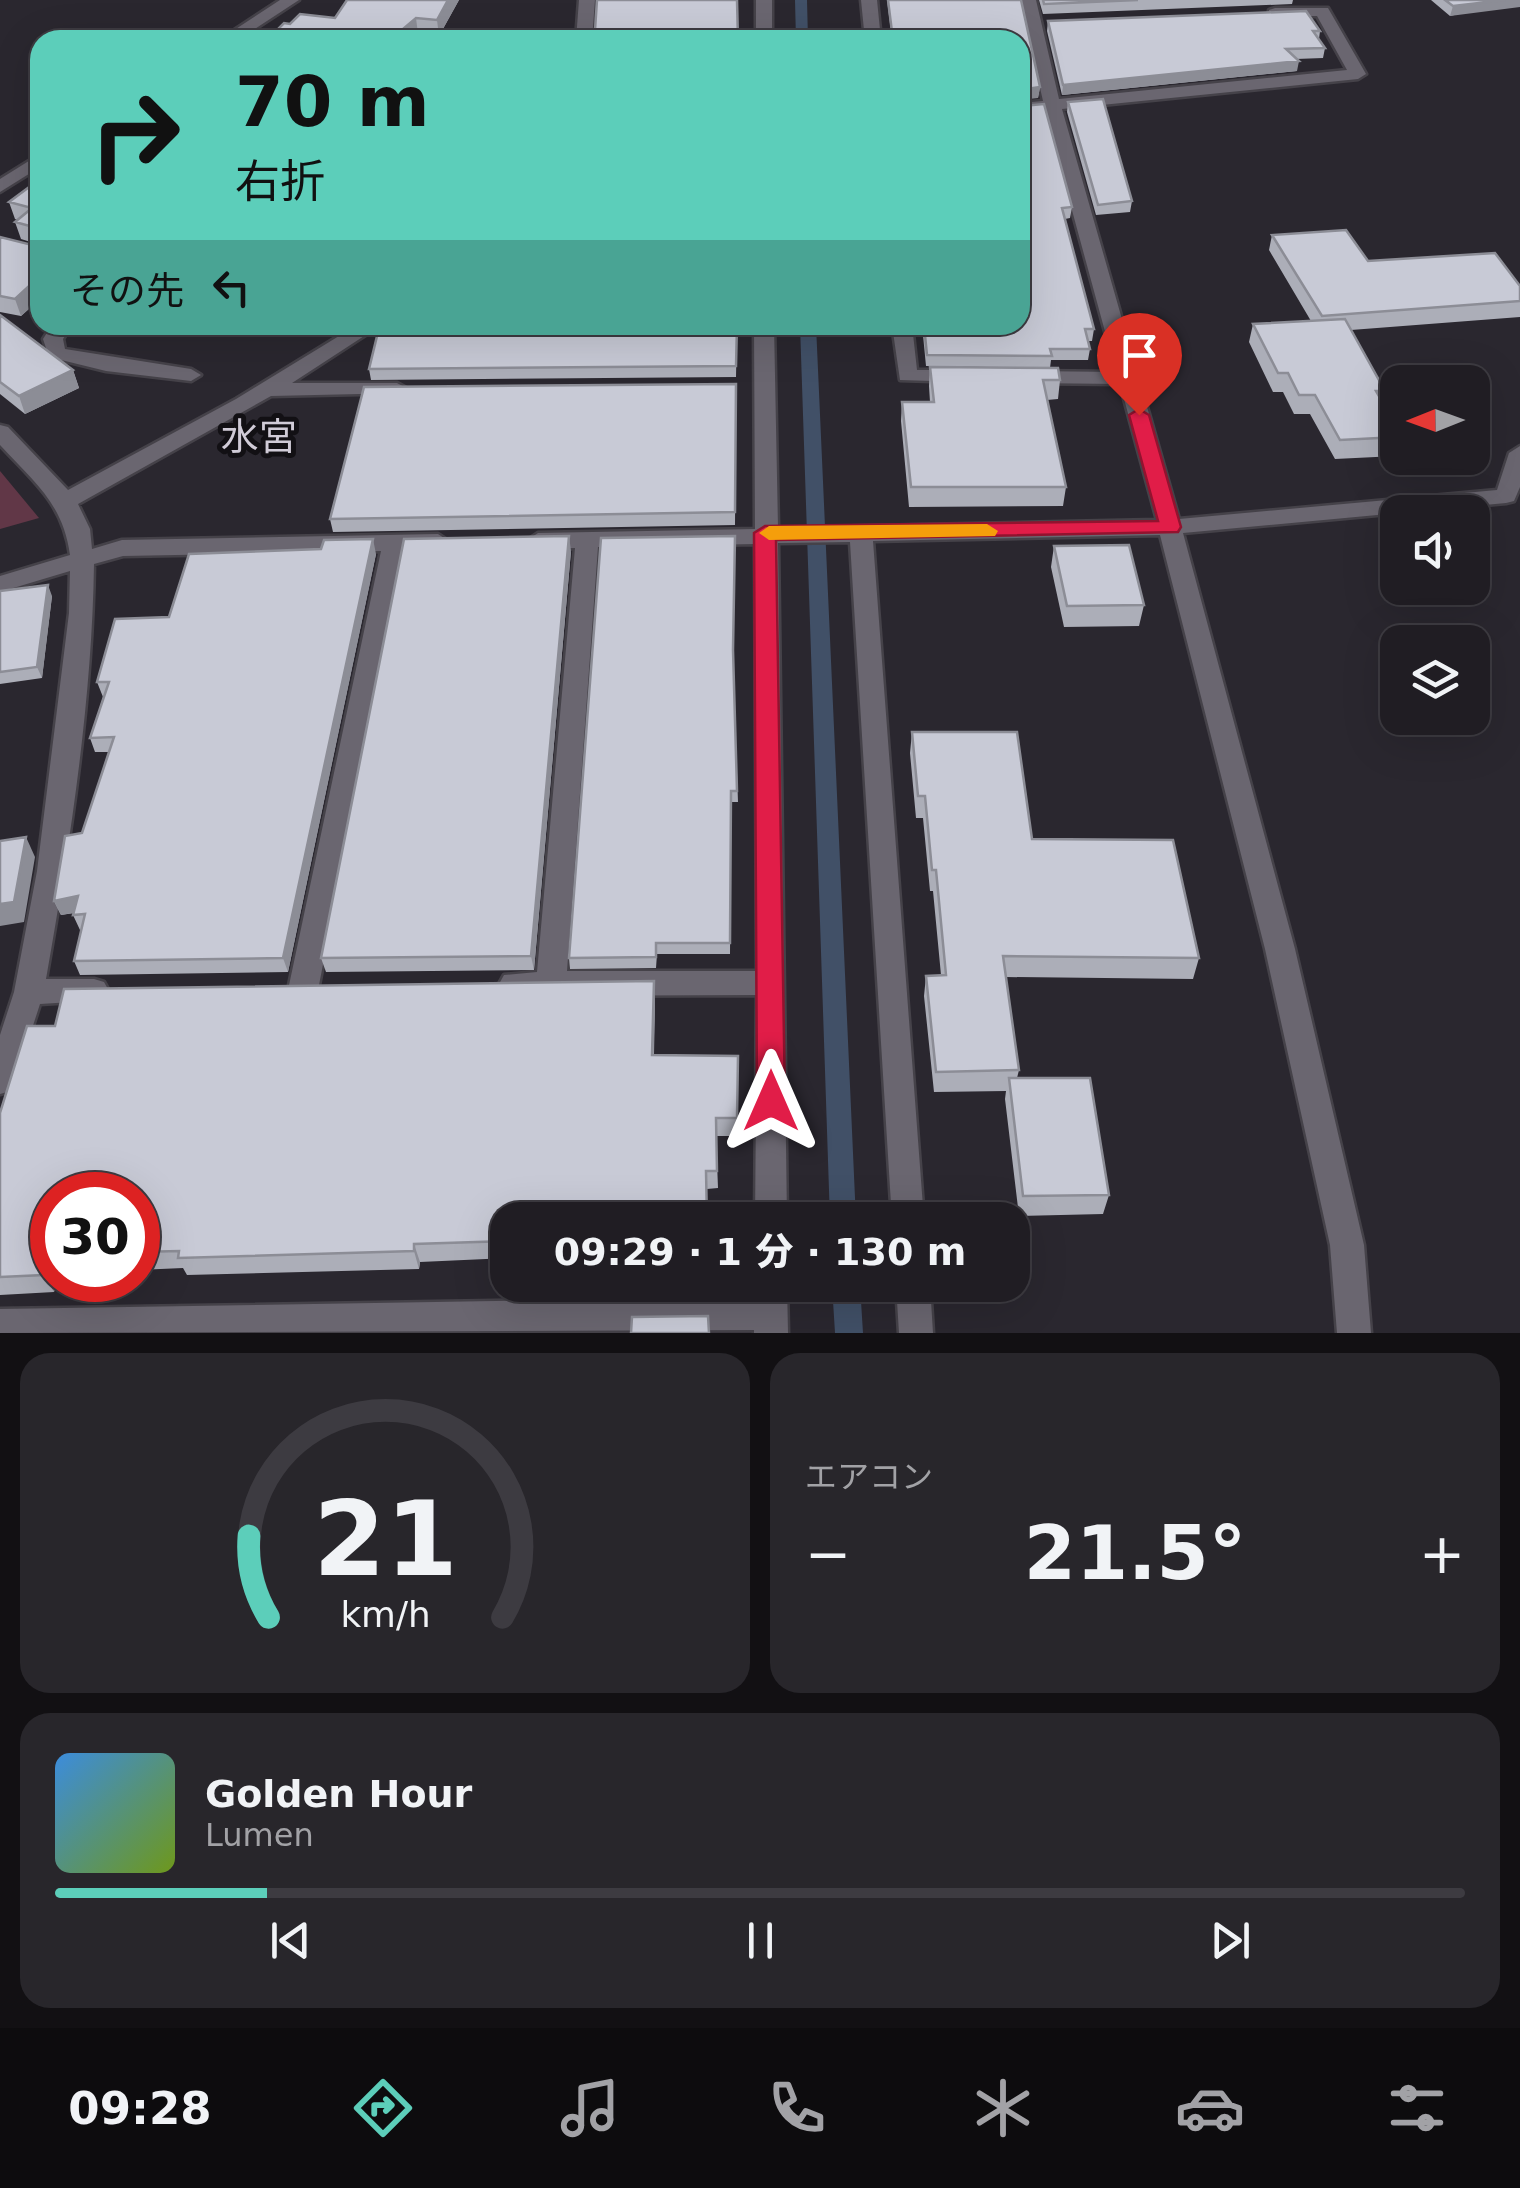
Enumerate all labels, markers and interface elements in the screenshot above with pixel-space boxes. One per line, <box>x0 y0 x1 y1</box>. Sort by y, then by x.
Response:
text: 70 m <box>235 61 430 143</box>
icon: right <box>70 70 200 200</box>
text: 右折 <box>235 155 325 208</box>
icon: left <box>204 260 259 315</box>
text: その先 <box>70 269 184 313</box>
pin <box>1097 313 1182 416</box>
icon: arrive <box>1112 328 1167 383</box>
north arrow <box>1380 365 1490 475</box>
map controls <box>1380 365 1490 735</box>
district label: 水宮 <box>221 415 297 459</box>
button: sound <box>1380 495 1490 605</box>
button: layers <box>1380 625 1490 735</box>
position arrow <box>719 1049 823 1153</box>
speed limit sign: 30 <box>30 1172 160 1302</box>
text: 09:29 · 1 分 · 130 m <box>554 1230 966 1274</box>
text: エアコン <box>805 1458 933 1496</box>
text: 21 <box>313 1478 457 1600</box>
text: 21.5° <box>1024 1509 1246 1597</box>
text: − <box>805 1522 851 1586</box>
text: + <box>1419 1522 1465 1586</box>
text: km/h <box>340 1594 430 1635</box>
text: Golden Hour <box>205 1772 472 1816</box>
text: Lumen <box>205 1816 314 1854</box>
icon: previous <box>263 1913 318 1968</box>
icon: pause <box>733 1913 788 1968</box>
icon: next <box>1203 1913 1258 1968</box>
icon: directions <box>348 2073 418 2143</box>
icon: music <box>555 2073 625 2143</box>
icon: phone <box>762 2073 832 2143</box>
icon: climate <box>968 2073 1038 2143</box>
icon: car <box>1175 2073 1245 2143</box>
icon: filters <box>1382 2073 1452 2143</box>
text: 09:28 <box>68 2082 212 2135</box>

